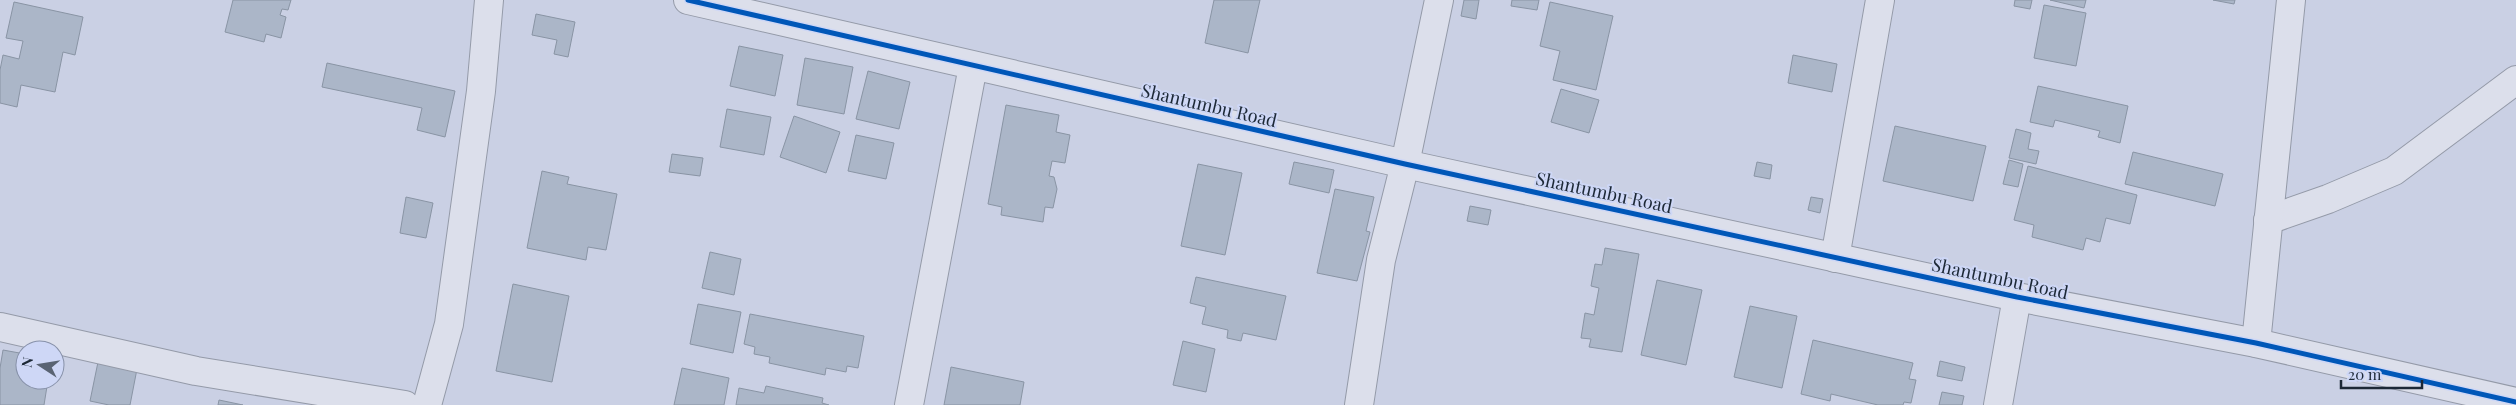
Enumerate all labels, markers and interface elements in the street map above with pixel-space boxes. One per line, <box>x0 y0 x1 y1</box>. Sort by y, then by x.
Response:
street label: Shantumbu Road <box>1139 78 1280 132</box>
street label: Shantumbu Road <box>1534 166 1675 218</box>
street label: Shantumbu Road <box>1930 252 2071 304</box>
north arrow <box>15 340 65 390</box>
text: N <box>16 355 37 369</box>
scale bar <box>2341 358 2422 390</box>
text: 20 m <box>2348 364 2382 384</box>

